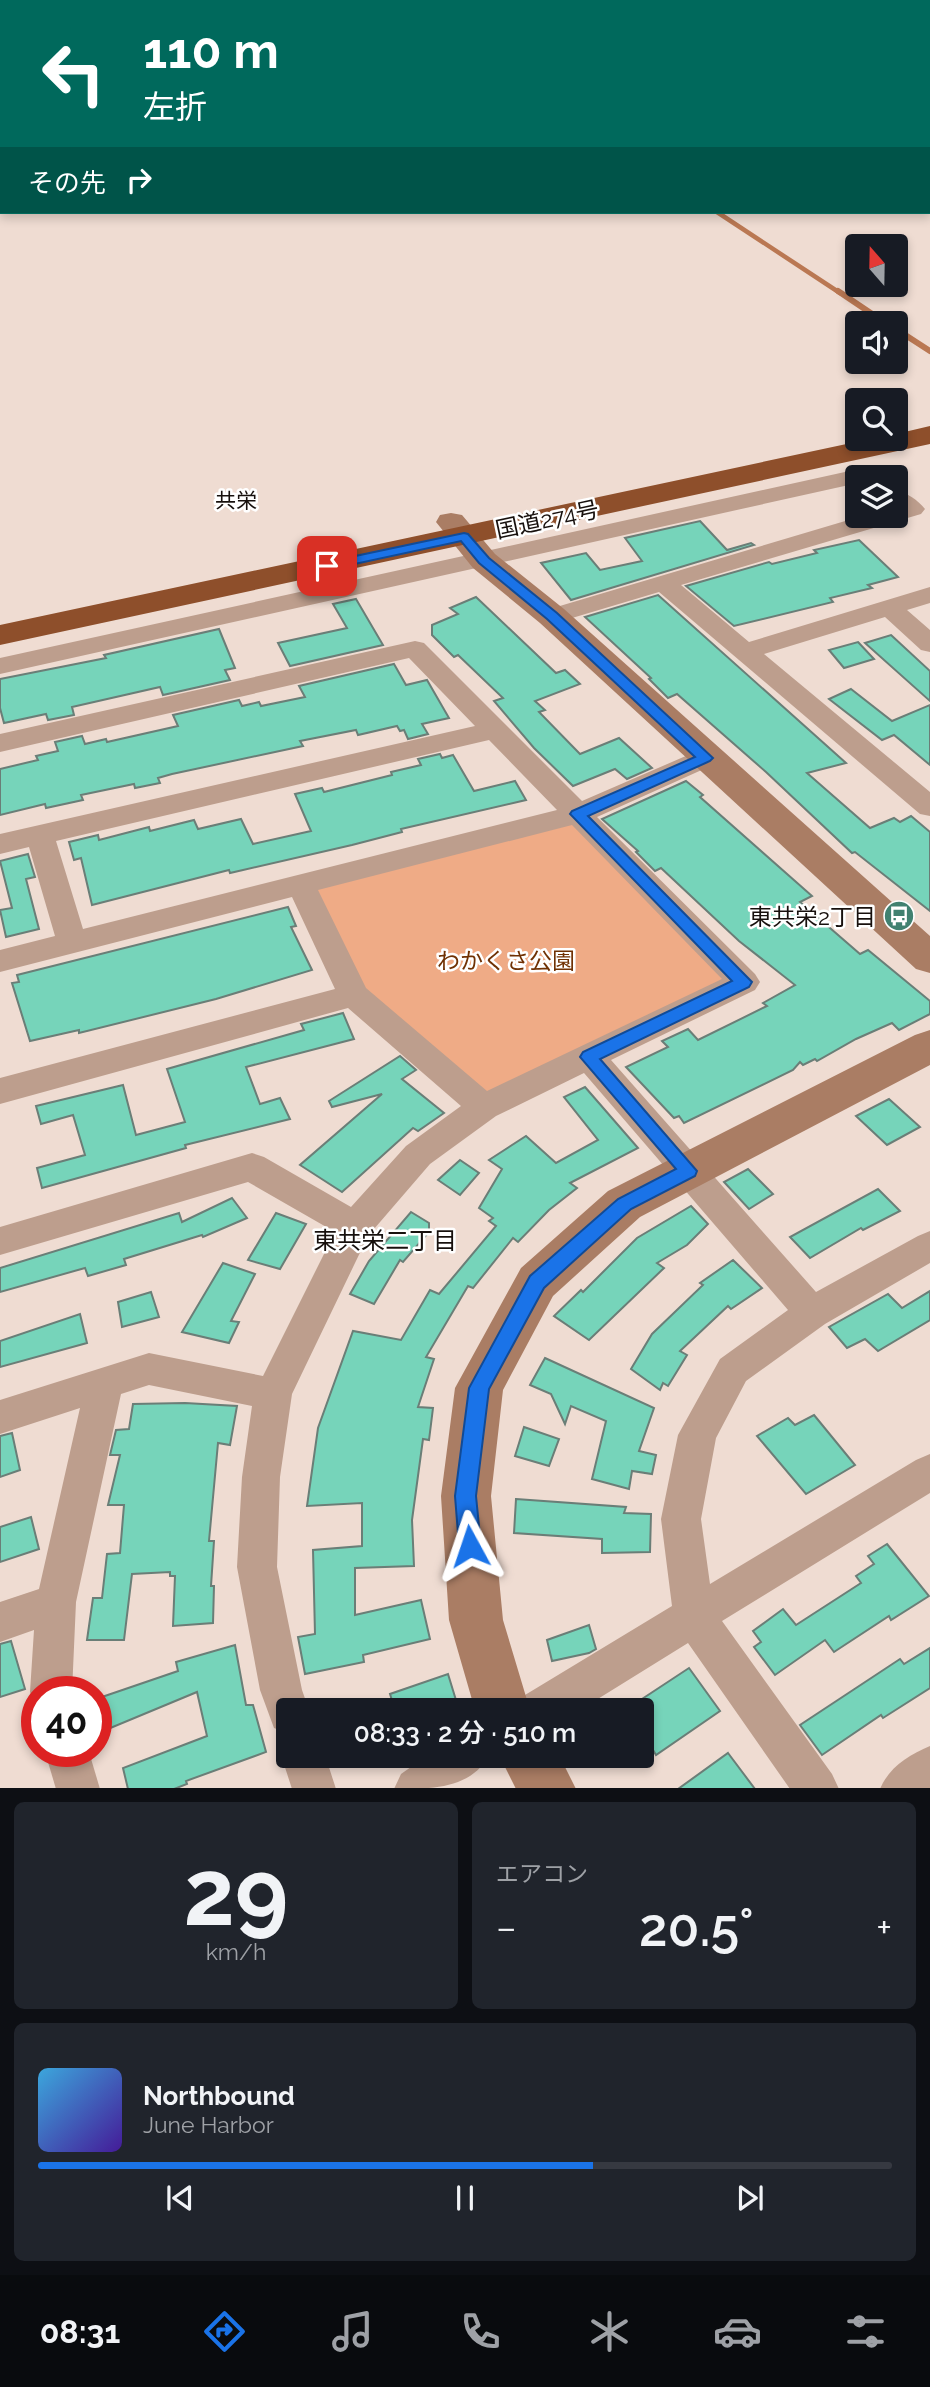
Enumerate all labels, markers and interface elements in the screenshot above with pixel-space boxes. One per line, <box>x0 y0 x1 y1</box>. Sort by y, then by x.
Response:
text: 110 m <box>143 22 279 79</box>
icon: left <box>28 28 119 119</box>
text: 左折 <box>143 88 207 125</box>
icon: right <box>120 161 158 199</box>
text: その先 <box>28 168 106 198</box>
north arrow <box>845 234 908 298</box>
map controls <box>845 234 908 528</box>
button: sound <box>845 311 908 374</box>
button: search <box>845 388 908 451</box>
button: layers <box>845 465 908 528</box>
district label: 共栄 <box>215 488 257 513</box>
street label: 国道274号 <box>493 495 601 543</box>
pin <box>297 536 357 596</box>
icon: arrive <box>308 547 346 585</box>
bus stop icon: 東共栄2丁目 <box>882 899 916 933</box>
place label: 東共栄2丁目 <box>749 903 876 930</box>
park label: わかくさ公園 <box>437 947 575 974</box>
district label: 東共栄二丁目 <box>313 1226 457 1255</box>
position arrow <box>433 1509 507 1583</box>
speed limit sign: 40 <box>21 1676 112 1767</box>
text: 08:33 · 2 分 · 510 m <box>354 1718 576 1748</box>
text: 29 <box>184 1839 288 1946</box>
text: エアコン <box>496 1860 588 1887</box>
text: 20.5° <box>639 1897 754 1958</box>
text: − <box>496 1905 516 1950</box>
text: + <box>876 1905 892 1950</box>
text: km/h <box>206 1938 266 1965</box>
text: Northbound <box>143 2081 295 2111</box>
text: June Harbor <box>143 2111 274 2138</box>
icon: previous <box>161 2179 199 2217</box>
icon: pause <box>446 2179 484 2217</box>
icon: next <box>731 2179 769 2217</box>
icon: directions <box>200 2307 249 2356</box>
icon: music <box>328 2307 377 2356</box>
icon: phone <box>456 2307 505 2356</box>
icon: climate <box>585 2307 634 2356</box>
icon: car <box>713 2307 762 2356</box>
icon: filters <box>841 2307 890 2356</box>
text: 08:31 <box>40 2313 120 2350</box>

